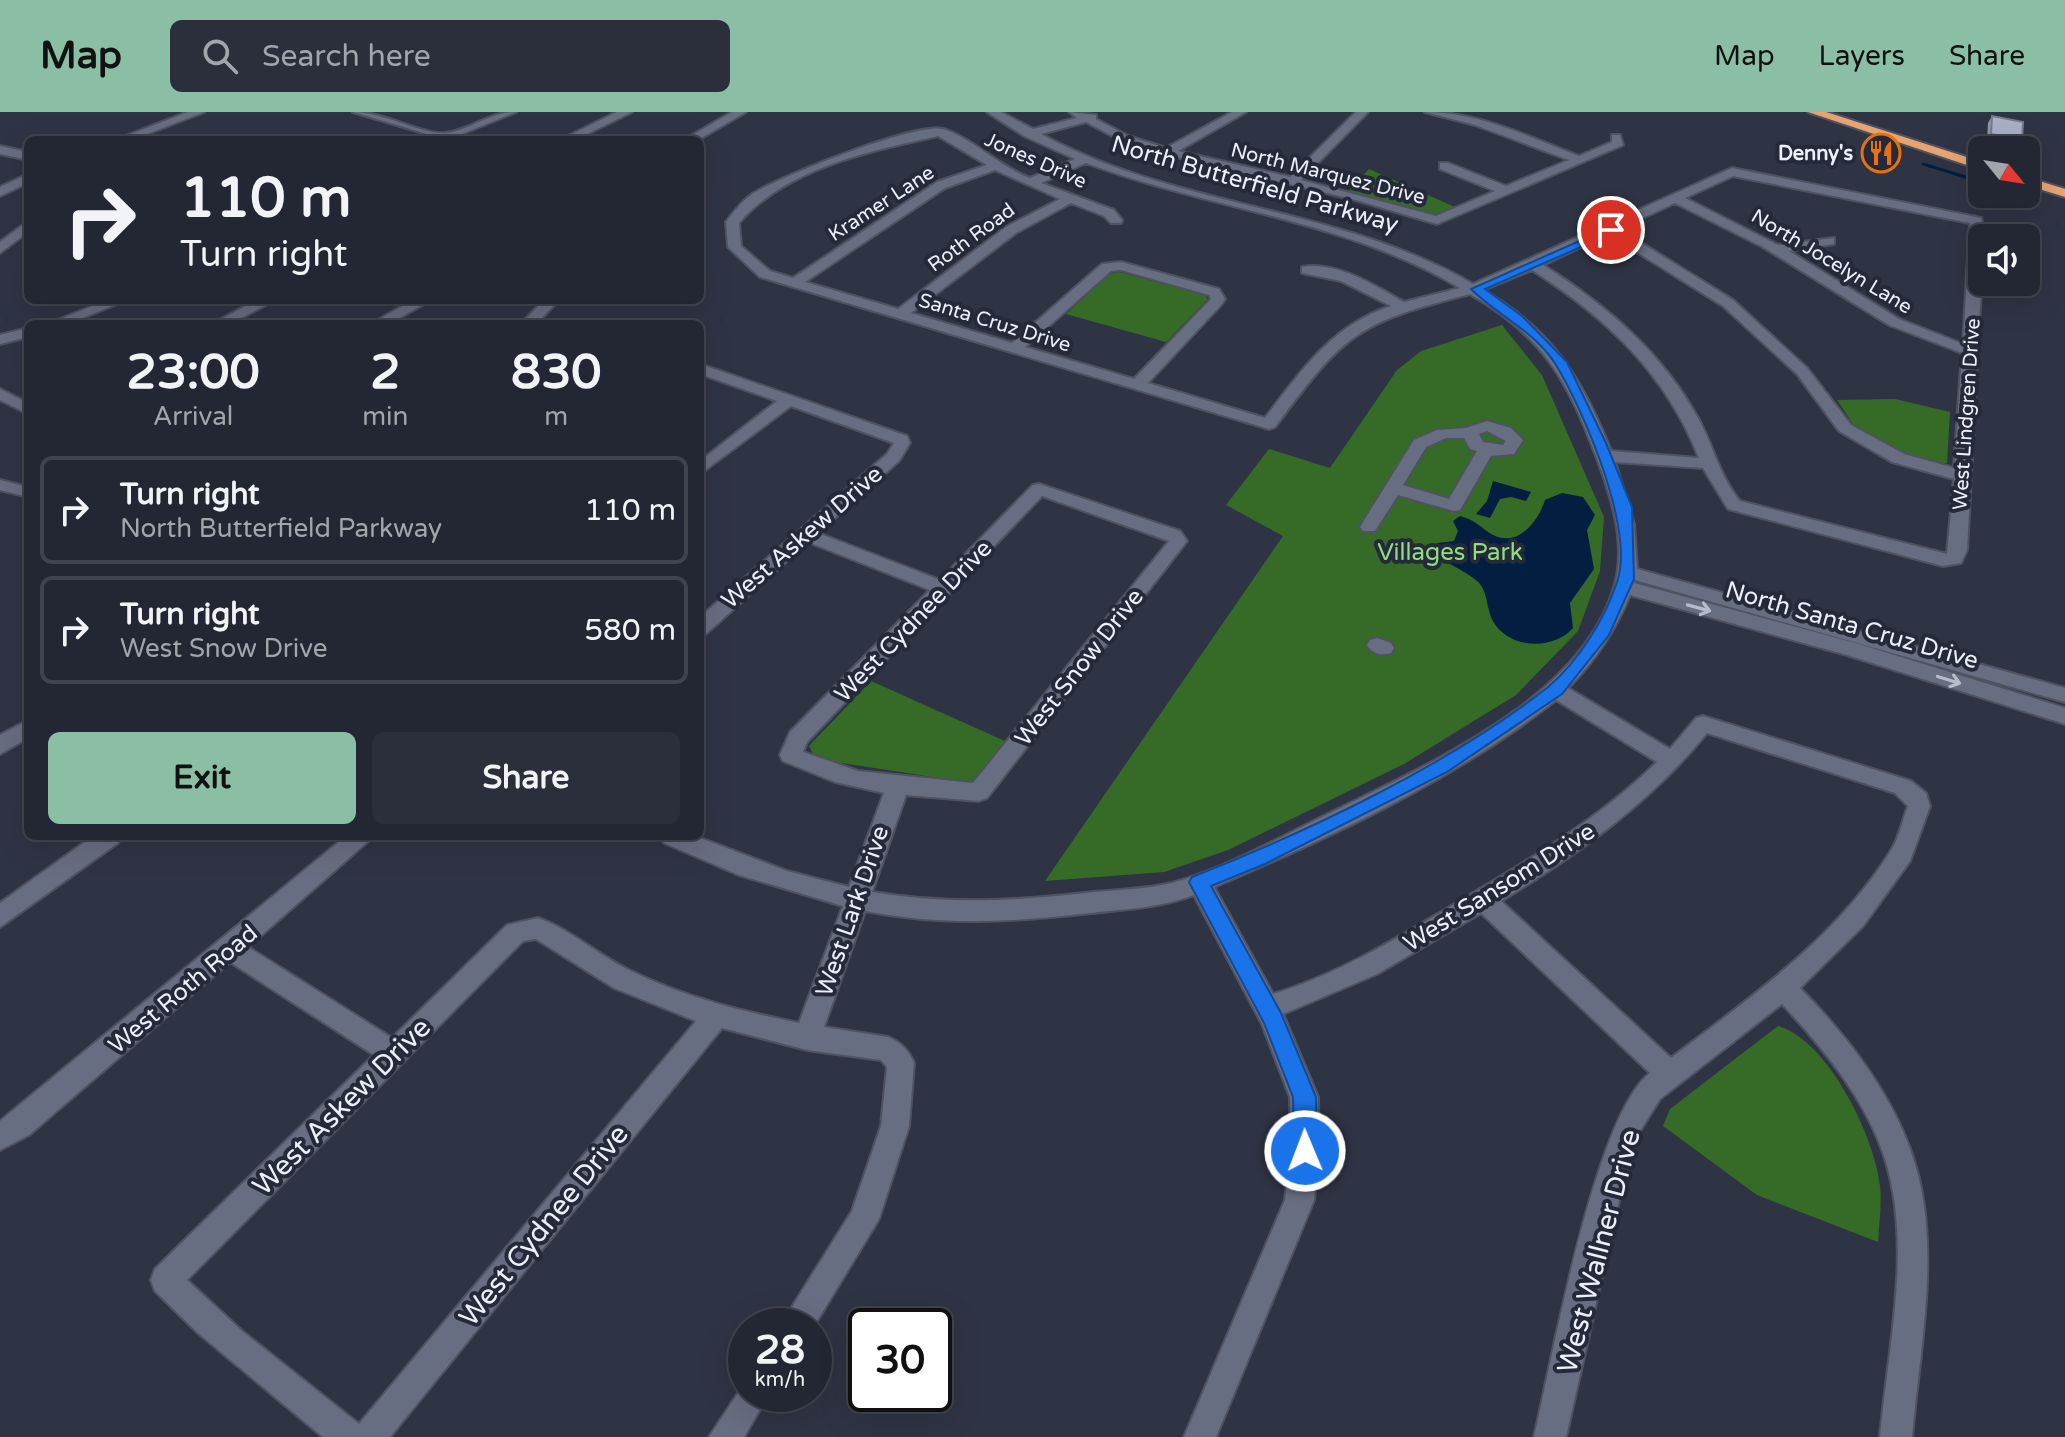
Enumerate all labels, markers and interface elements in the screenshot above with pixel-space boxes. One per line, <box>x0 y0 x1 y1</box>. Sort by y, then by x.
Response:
search box <box>170 20 730 92</box>
text: Map <box>40 33 122 79</box>
icon: search <box>198 34 242 78</box>
text: Search here <box>262 38 431 75</box>
text: Map <box>1714 39 1775 73</box>
text: Layers <box>1819 39 1905 73</box>
text: Share <box>1949 39 2025 73</box>
street label: Jones Drive <box>981 128 1090 194</box>
street label: North Butterfield Parkway <box>1108 130 1402 239</box>
restaurant icon: Denny's <box>1860 132 1902 174</box>
north arrow <box>1968 136 2040 208</box>
map controls <box>1968 136 2040 296</box>
street label: North Marquez Drive <box>1228 138 1427 210</box>
place label: Denny's <box>1778 142 1853 166</box>
street label: Kramer Lane <box>824 161 939 247</box>
text: 110 m <box>180 165 351 232</box>
icon: right <box>48 168 152 272</box>
pin <box>1577 196 1645 264</box>
street label: Roth Road <box>923 198 1020 277</box>
street label: North Jocelyn Lane <box>1747 204 1916 319</box>
icon: arrive <box>1589 208 1633 252</box>
button: sound <box>1968 224 2040 296</box>
text: Turn right <box>180 233 347 276</box>
street label: Santa Cruz Drive <box>916 288 1074 357</box>
street label: West Lindgren Drive <box>1948 317 1986 511</box>
text: 23:00 <box>127 344 260 402</box>
text: 2 <box>370 344 400 402</box>
text: 830 <box>511 344 601 402</box>
text: Arrival <box>153 401 233 432</box>
text: min <box>362 401 408 432</box>
text: m <box>544 401 568 432</box>
street label: West Askew Drive <box>716 460 889 615</box>
text: Turn right <box>120 476 260 513</box>
icon: right <box>52 488 96 532</box>
text: 110 m <box>584 492 676 529</box>
text: North Butterfield Parkway <box>120 513 442 544</box>
street label: West Cydnee Drive <box>829 534 998 708</box>
park label: Villages Park <box>1377 538 1523 567</box>
street label: North Santa Cruz Drive <box>1722 575 1982 676</box>
street label: West Snow Drive <box>1009 583 1150 752</box>
text: Turn right <box>120 596 260 633</box>
one-way arrow <box>1686 601 1712 616</box>
icon: right <box>52 608 96 652</box>
text: 580 m <box>584 612 676 649</box>
text: West Snow Drive <box>120 633 328 664</box>
one-way arrow <box>1937 673 1962 688</box>
button: Exit <box>48 732 356 824</box>
button: Share <box>372 732 680 824</box>
street label: West Sansom Drive <box>1398 817 1600 958</box>
street label: West Lark Drive <box>810 822 895 1000</box>
street label: West Roth Road <box>103 919 264 1060</box>
street label: West Askew Drive <box>246 1011 438 1203</box>
position arrow <box>1263 1109 1347 1193</box>
street label: West Cydnee Drive <box>452 1118 636 1333</box>
street label: West Wallner Drive <box>1550 1126 1648 1377</box>
speed limit sign: 30 <box>848 1308 952 1412</box>
text: 28 <box>755 1326 805 1374</box>
text: km/h <box>755 1368 805 1392</box>

